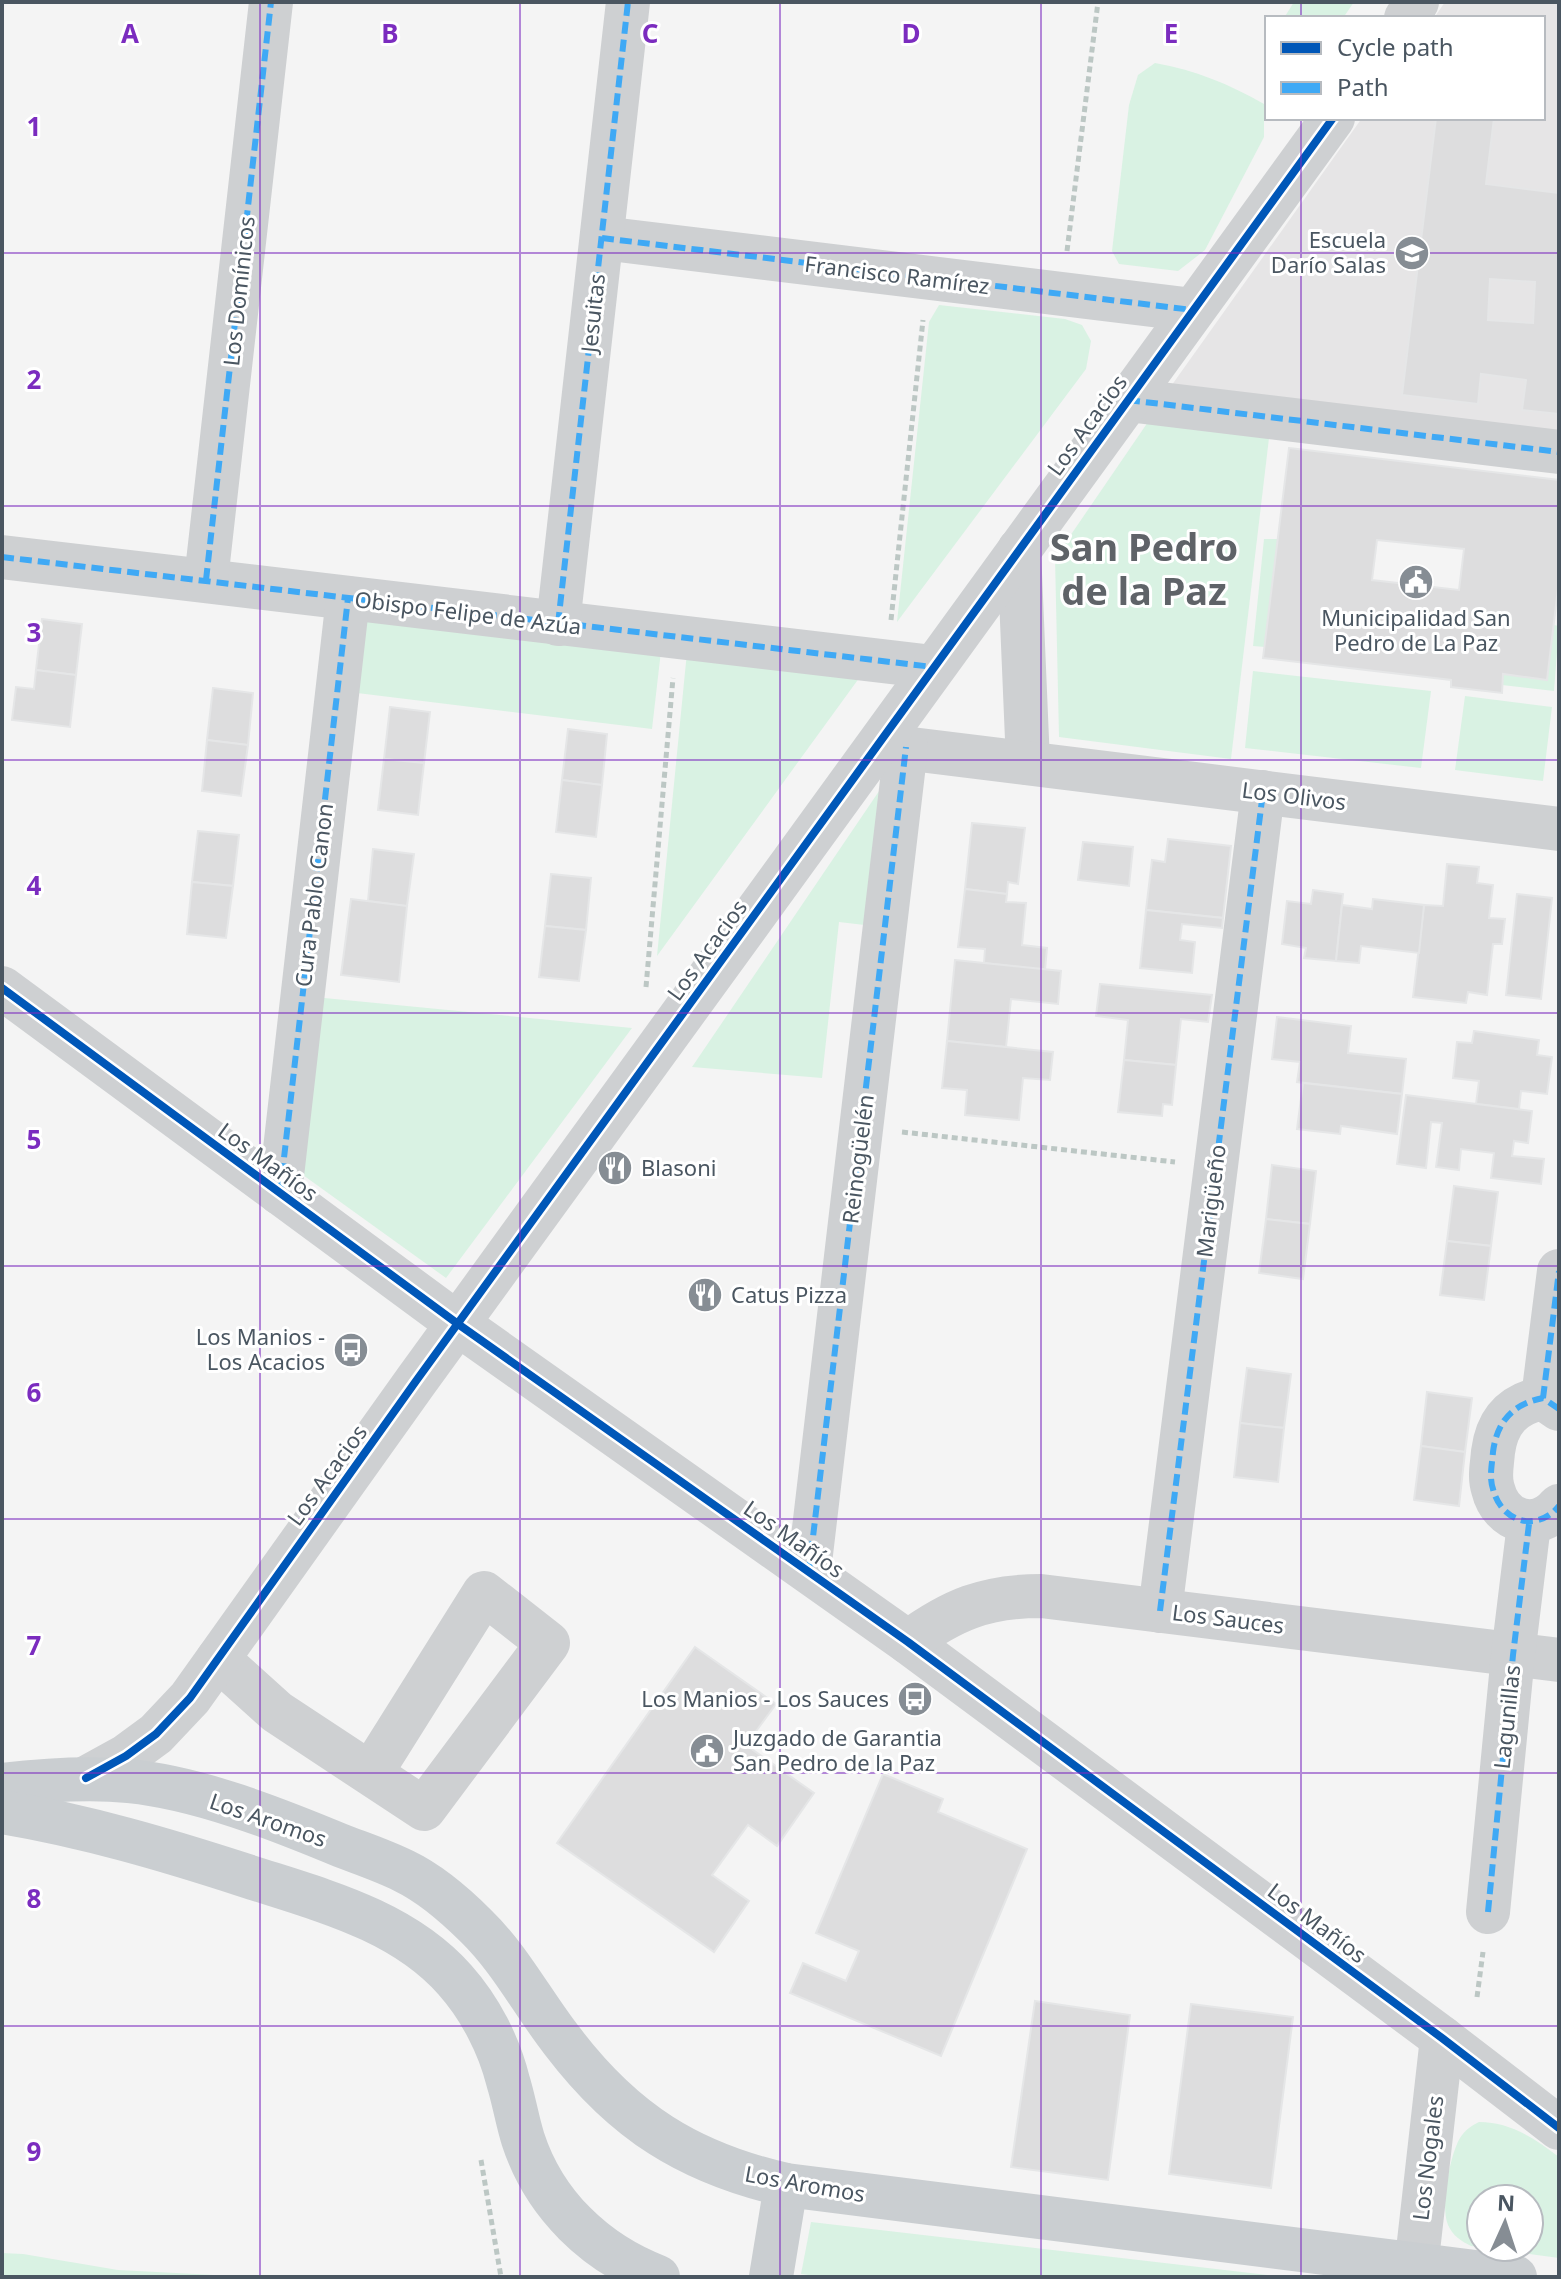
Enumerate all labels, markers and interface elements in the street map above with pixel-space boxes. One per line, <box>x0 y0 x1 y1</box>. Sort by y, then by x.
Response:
text: A <box>121 15 139 51</box>
text: B <box>381 15 399 51</box>
text: C <box>642 15 658 51</box>
text: D <box>901 15 921 51</box>
text: E <box>1164 15 1178 51</box>
legend <box>1265 16 1545 120</box>
text: Cycle path <box>1337 30 1454 63</box>
text: Path <box>1337 70 1388 103</box>
text: 1 <box>27 108 41 144</box>
street label: Los Domínicos <box>215 215 261 367</box>
place label: Escuela Darío Salas <box>1271 224 1386 279</box>
school or university icon: Escuela Darío Salas <box>1393 234 1431 272</box>
street label: Francisco Ramírez <box>803 248 991 300</box>
street label: Jesuitas <box>573 272 611 356</box>
text: 2 <box>27 361 42 397</box>
street label: Los Acacios <box>1039 368 1133 481</box>
district label: San Pedro de la Paz <box>1050 520 1238 616</box>
public building icon: Municipalidad San Pedro de La Paz <box>1397 563 1435 601</box>
street label: Obispo Felipe de Azúa <box>353 583 583 641</box>
place label: Municipalidad San Pedro de La Paz <box>1321 602 1511 657</box>
text: 3 <box>27 614 41 650</box>
street label: Los Olivos <box>1240 774 1348 816</box>
street label: Cura Pablo Canon <box>287 801 339 988</box>
text: 4 <box>27 867 42 903</box>
street label: Los Acacios <box>659 893 753 1006</box>
street label: Reinogüelén <box>834 1093 880 1225</box>
street label: Los Mañíos <box>213 1115 325 1208</box>
text: 5 <box>27 1121 41 1157</box>
street label: Marigüeño <box>1188 1143 1232 1259</box>
restaurant icon: Blasoni <box>596 1149 634 1187</box>
place label: Blasoni <box>641 1152 716 1182</box>
restaurant icon: Catus Pizza <box>686 1276 724 1314</box>
place label: Catus Pizza <box>731 1279 847 1309</box>
place label: Los Manios - Los Acacios <box>196 1321 325 1376</box>
bus stop icon: Los Manios - Los Acacios <box>332 1331 370 1369</box>
text: 6 <box>27 1374 42 1410</box>
street label: Los Acacios <box>279 1418 373 1531</box>
street label: Los Mañíos <box>738 1492 851 1584</box>
street label: Los Sauces <box>1170 1596 1286 1640</box>
text: 7 <box>27 1627 42 1663</box>
street label: Lagunillas <box>1486 1663 1526 1770</box>
bus stop icon: Los Manios - Los Sauces <box>896 1680 934 1718</box>
place label: Los Manios - Los Sauces <box>641 1683 889 1713</box>
place label: Juzgado de Garantia San Pedro de la Paz <box>731 1722 942 1777</box>
public building icon: Juzgado de Garantia San Pedro de la Paz <box>688 1732 726 1770</box>
street label: Los Aromos <box>206 1785 331 1853</box>
street label: Los Mañíos <box>1262 1875 1373 1969</box>
text: 8 <box>27 1880 41 1916</box>
street label: Los Nogales <box>1404 2094 1450 2222</box>
text: 9 <box>27 2133 41 2169</box>
street label: Los Aromos <box>743 2158 868 2208</box>
north arrow <box>1465 2183 1545 2263</box>
text: N <box>1496 2187 1516 2217</box>

